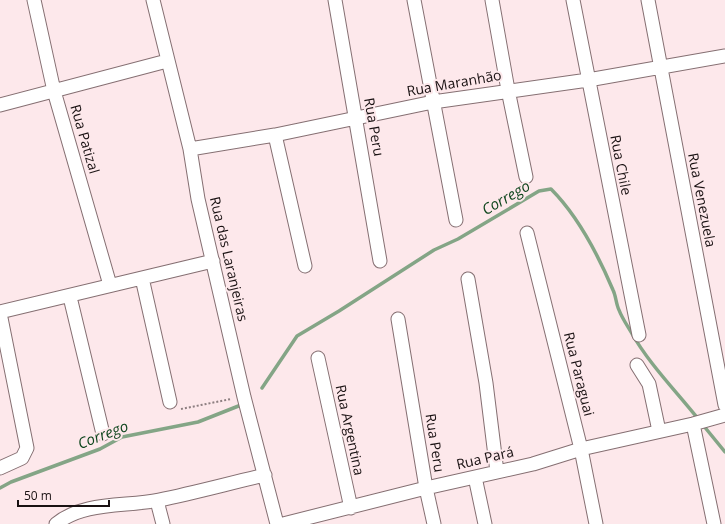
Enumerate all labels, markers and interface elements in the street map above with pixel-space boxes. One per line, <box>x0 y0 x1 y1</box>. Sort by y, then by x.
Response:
street label: Rua Maranhão <box>405 65 503 100</box>
street label: Rua Peru <box>360 96 389 158</box>
street label: Rua Patizal <box>67 102 104 176</box>
street label: Rua Chile <box>606 133 637 197</box>
street label: Rua Venezuela <box>684 151 721 249</box>
water label: Corrego <box>478 175 533 219</box>
street label: Rua das Laranjeiras <box>206 195 253 323</box>
street label: Rua Paraguai <box>560 330 599 418</box>
street label: Rua Argentina <box>332 383 369 477</box>
street label: Rua Peru <box>421 412 450 474</box>
water label: Corrego <box>74 415 131 453</box>
street label: Rua Pará <box>454 442 515 473</box>
scale bar <box>18 482 109 508</box>
text: 50 m <box>24 487 52 504</box>

